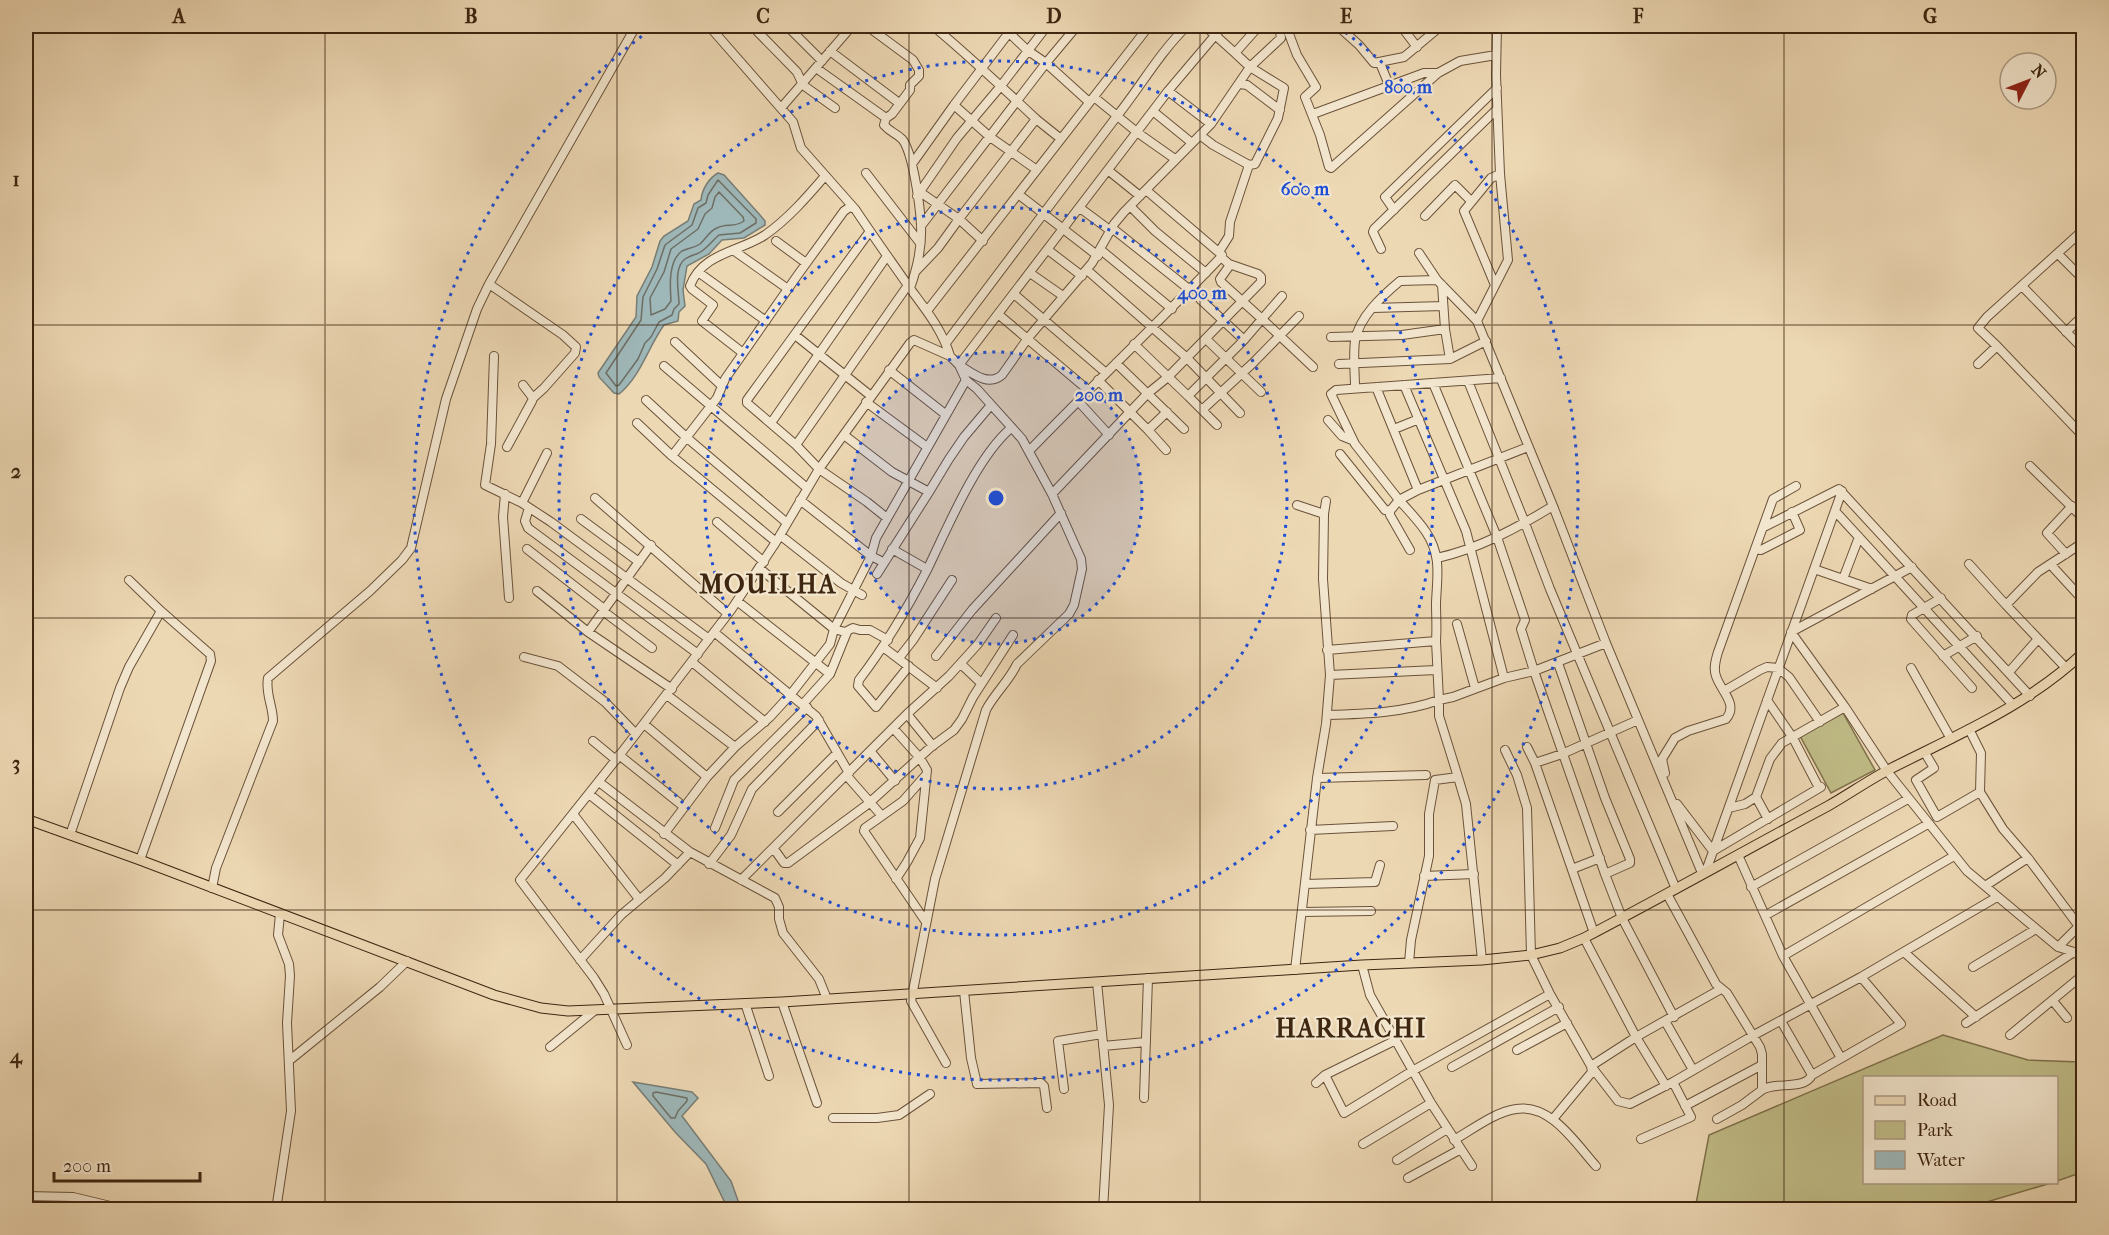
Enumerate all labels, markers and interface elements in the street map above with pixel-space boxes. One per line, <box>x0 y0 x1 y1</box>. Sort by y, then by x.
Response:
text: A <box>171 5 187 28</box>
text: B <box>464 5 478 28</box>
text: C <box>756 5 770 28</box>
text: D <box>1046 5 1062 28</box>
text: E <box>1340 5 1352 28</box>
text: F <box>1632 5 1644 28</box>
text: G <box>1923 5 1937 28</box>
north arrow <box>1998 51 2058 111</box>
text: N <box>2028 60 2050 83</box>
text: 800 m <box>1384 77 1433 98</box>
text: 1 <box>12 168 20 191</box>
text: 600 m <box>1281 179 1330 200</box>
text: 400 m <box>1176 283 1228 304</box>
text: 200 m <box>1075 385 1124 406</box>
text: 2 <box>11 460 21 483</box>
centre of rings <box>986 488 1006 508</box>
district label: MOUILHA <box>699 569 837 600</box>
text: 3 <box>12 752 20 775</box>
district label: HARRACHI <box>1275 1013 1427 1044</box>
text: 4 <box>9 1045 23 1069</box>
legend <box>1863 1076 2058 1184</box>
text: Road <box>1917 1090 1957 1111</box>
text: Park <box>1917 1120 1954 1141</box>
scale bar <box>54 1145 200 1183</box>
text: Water <box>1916 1150 1965 1171</box>
text: 200 m <box>63 1156 111 1177</box>

